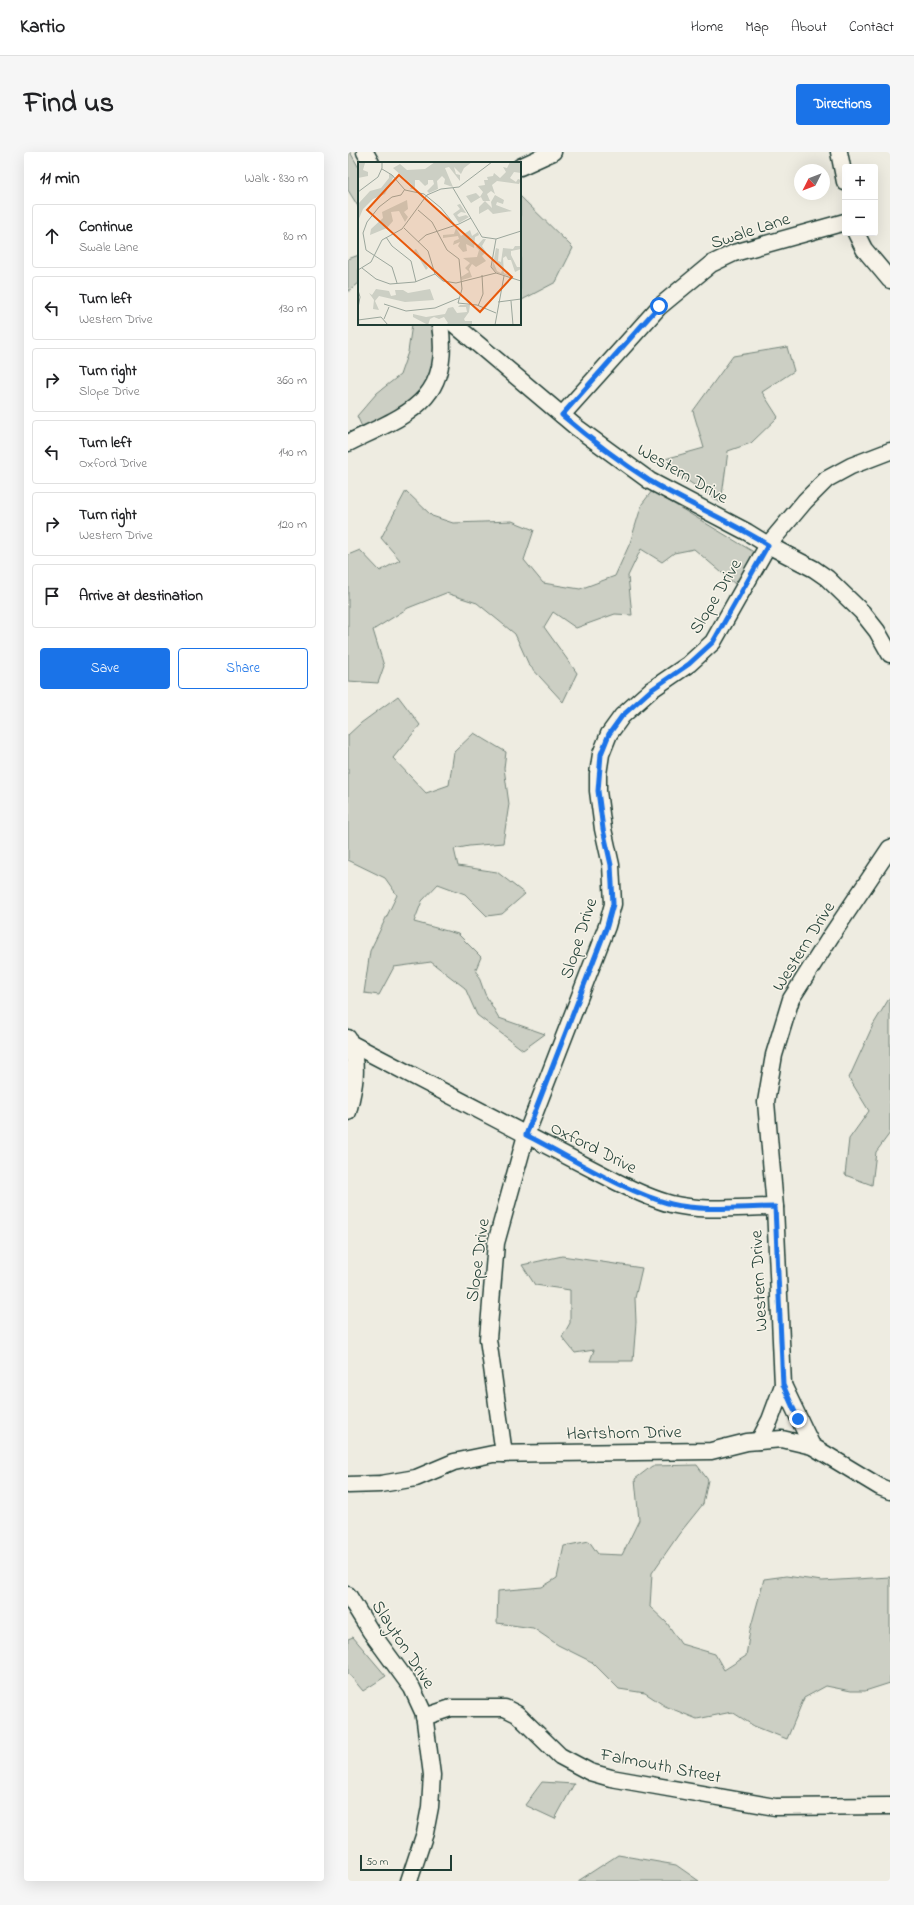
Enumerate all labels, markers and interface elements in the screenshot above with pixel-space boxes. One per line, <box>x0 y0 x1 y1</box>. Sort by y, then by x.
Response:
text: Kartio <box>20 14 65 41</box>
text: Home <box>691 17 723 38</box>
text: Map <box>745 17 769 38</box>
text: About <box>791 17 827 38</box>
text: Contact <box>849 17 894 38</box>
text: Find us <box>24 84 114 125</box>
button: Directions <box>796 84 890 125</box>
inset map <box>358 162 521 325</box>
north arrow <box>794 164 830 200</box>
map controls <box>842 164 878 236</box>
button: + <box>842 164 878 200</box>
text: 11 min <box>40 166 80 191</box>
text: Walk · 830 m <box>245 169 308 188</box>
button: − <box>842 200 878 236</box>
street label: Swale Lane <box>708 207 795 257</box>
text: Continue <box>79 216 133 238</box>
icon: ahead <box>41 225 63 247</box>
text: 80 m <box>283 227 307 246</box>
text: Swale Lane <box>79 238 138 257</box>
text: Turn left <box>79 288 132 310</box>
icon: left <box>41 297 63 319</box>
route start <box>650 297 668 315</box>
text: 130 m <box>279 299 307 318</box>
text: Western Drive <box>79 310 153 329</box>
text: Turn right <box>79 360 137 382</box>
icon: right <box>41 369 63 391</box>
text: 360 m <box>277 371 307 390</box>
text: Slope Drive <box>79 382 140 401</box>
text: Turn left <box>79 432 132 454</box>
street label: Western Drive <box>631 438 733 512</box>
icon: left <box>41 441 63 463</box>
text: 140 m <box>279 443 307 462</box>
text: Oxford Drive <box>79 454 147 473</box>
text: Turn right <box>79 504 137 526</box>
icon: right <box>41 513 63 535</box>
text: 120 m <box>277 515 307 534</box>
text: Western Drive <box>79 526 153 545</box>
street label: Slope Drive <box>684 554 750 640</box>
icon: arrive <box>41 585 63 607</box>
text: Arrive at destination <box>79 585 203 607</box>
button: Save <box>40 648 170 689</box>
button: Share <box>178 648 308 689</box>
street label: Slope Drive <box>555 894 606 983</box>
street label: Western Drive <box>767 896 843 997</box>
street label: Oxford Drive <box>545 1116 642 1182</box>
street label: Slope Drive <box>460 1216 498 1304</box>
street label: Western Drive <box>744 1228 776 1332</box>
route end <box>789 1410 807 1428</box>
street label: Hartshorn Drive <box>566 1420 683 1448</box>
street label: Slayton Drive <box>364 1596 441 1695</box>
street label: Falmouth Street <box>597 1742 723 1791</box>
scale bar <box>360 1853 452 1872</box>
text: 50 m <box>366 1854 388 1870</box>

